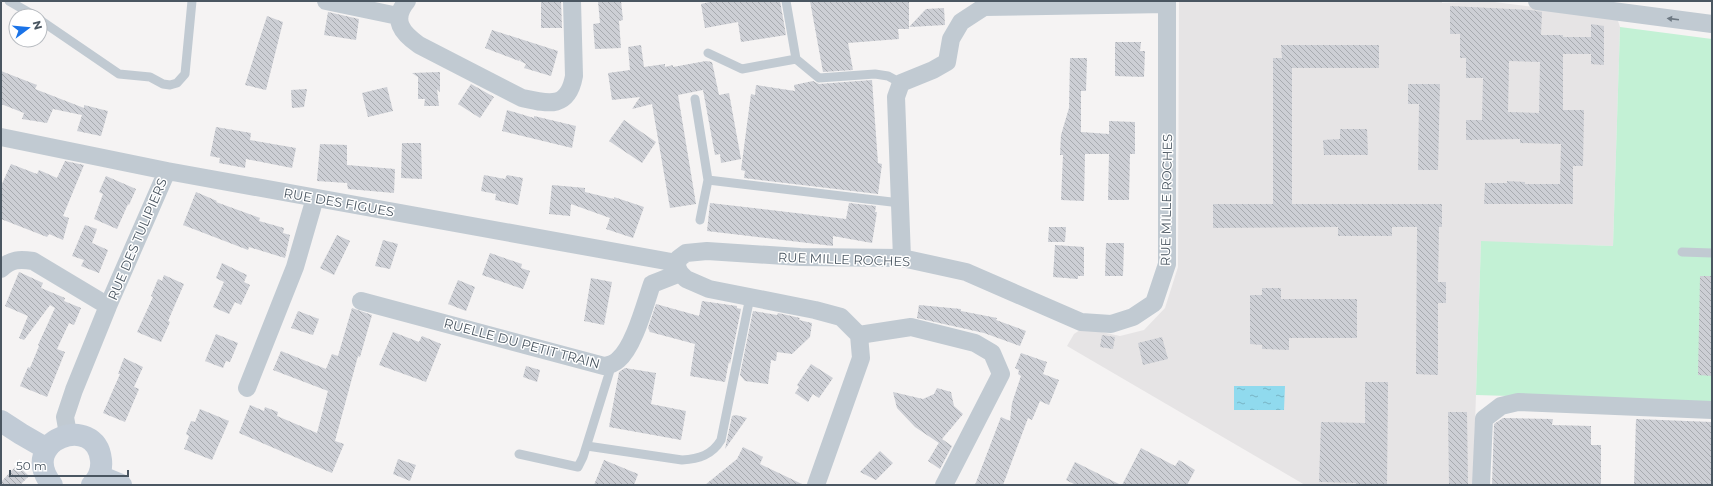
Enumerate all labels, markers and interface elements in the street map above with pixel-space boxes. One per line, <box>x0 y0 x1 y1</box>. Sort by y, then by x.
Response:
north arrow <box>8 8 48 48</box>
one-way arrow <box>1667 16 1679 22</box>
text: N <box>30 19 46 31</box>
street label: RUE MILLE ROCHES <box>1157 134 1175 266</box>
street label: RUE DES TULIPIERS <box>104 176 170 302</box>
street label: RUE DES FIGUES <box>283 184 395 220</box>
street label: RUE MILLE ROCHES <box>778 249 910 269</box>
street label: RUELLE DU PETIT TRAIN <box>442 314 602 372</box>
scale bar <box>10 452 128 478</box>
text: 50 m <box>16 458 47 473</box>

